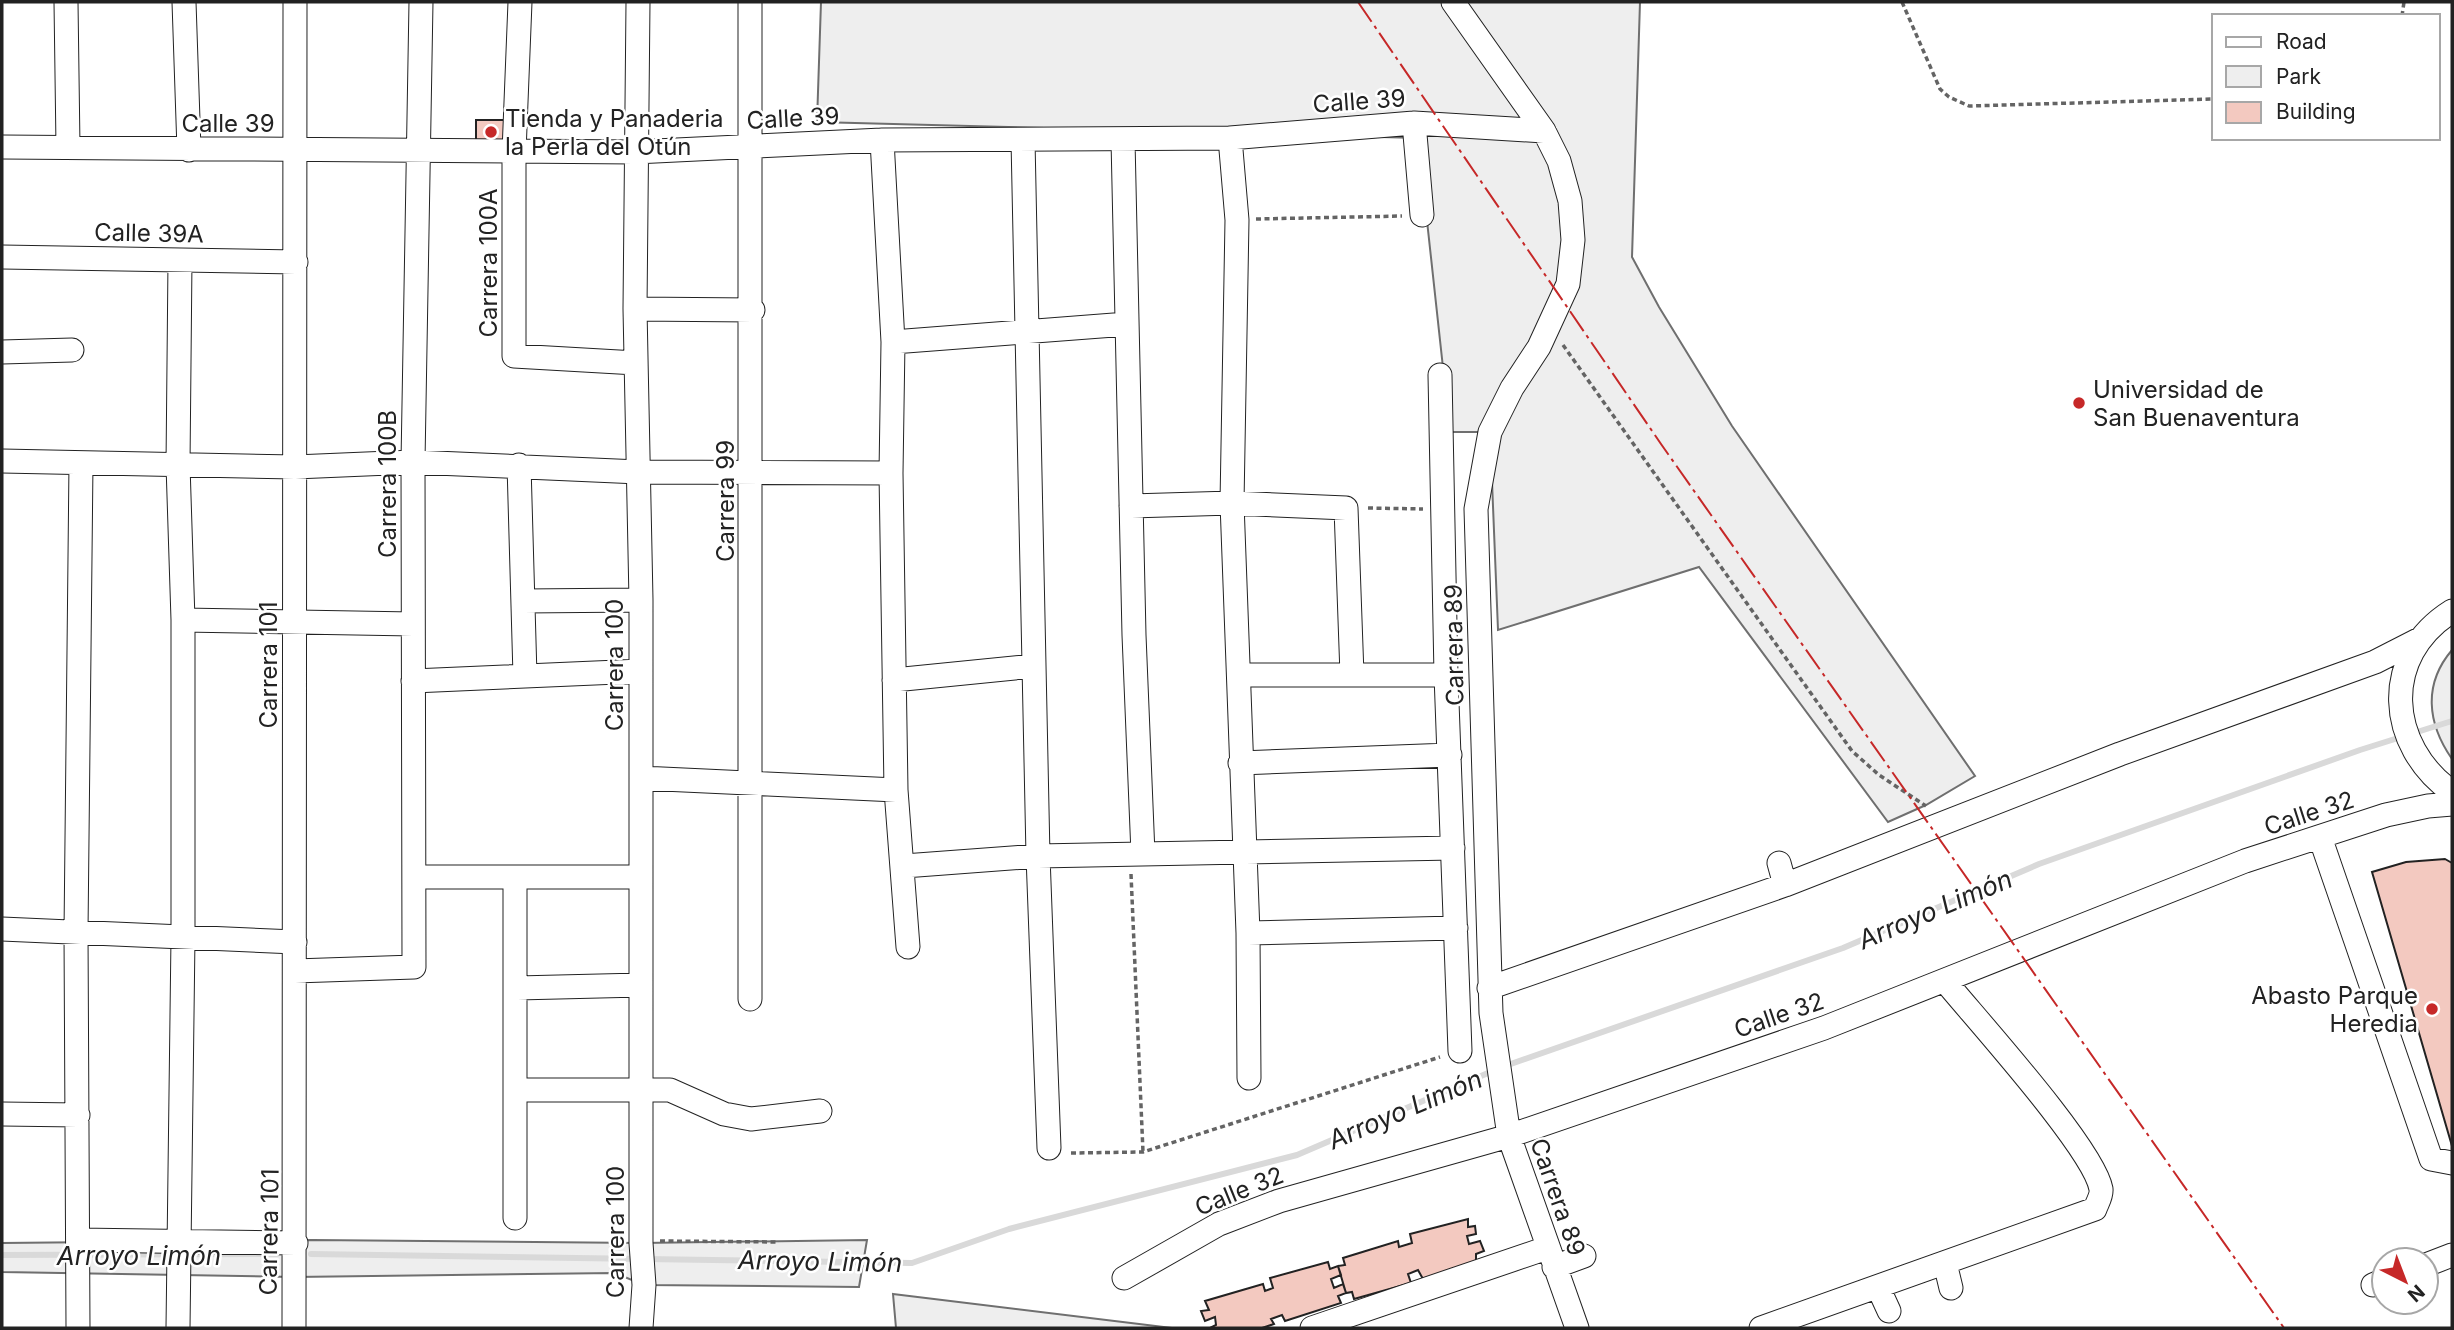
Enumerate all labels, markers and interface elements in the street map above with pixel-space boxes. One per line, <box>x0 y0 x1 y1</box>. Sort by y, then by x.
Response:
legend <box>2212 14 2440 140</box>
text: Road <box>2276 29 2327 54</box>
text: Park <box>2276 64 2321 89</box>
street label: Calle 39 <box>1312 83 1406 119</box>
text: Building <box>2276 99 2356 124</box>
street label: Calle 39 <box>746 101 840 135</box>
place label: Tienda y Panaderia la Perla del Otún <box>505 104 723 161</box>
street label: Calle 39 <box>181 109 275 138</box>
marker: Tienda y Panaderia la Perla del Otún <box>483 124 499 140</box>
street label: Carrera 100A <box>474 189 503 337</box>
street label: Calle 39A <box>94 218 204 248</box>
place label: Universidad de San Buenaventura <box>2093 375 2300 432</box>
marker: Universidad de San Buenaventura <box>2071 395 2087 411</box>
street label: Carrera 100B <box>373 410 402 558</box>
street label: Carrera 99 <box>711 440 740 562</box>
street label: Carrera 89 <box>1438 584 1470 706</box>
street label: Carrera 100 <box>600 599 629 731</box>
street label: Carrera 101 <box>254 602 283 728</box>
street label: Calle 32 <box>2260 785 2358 841</box>
water label: Arroyo Limón <box>1852 863 2017 956</box>
place label: Abasto Parque Heredia <box>2251 981 2418 1038</box>
street label: Calle 32 <box>1730 986 1828 1044</box>
marker: Abasto Parque Heredia <box>2424 1001 2440 1017</box>
water label: Arroyo Limón <box>1322 1063 1487 1156</box>
street label: Carrera 89 <box>1524 1135 1592 1259</box>
street label: Calle 32 <box>1191 1160 1287 1222</box>
street label: Carrera 100 <box>601 1166 630 1298</box>
street label: Carrera 101 <box>253 1168 285 1296</box>
water label: Arroyo Limón <box>56 1240 221 1271</box>
water label: Arroyo Limón <box>737 1244 902 1278</box>
north arrow <box>2370 1246 2440 1316</box>
text: N <box>2403 1280 2429 1307</box>

